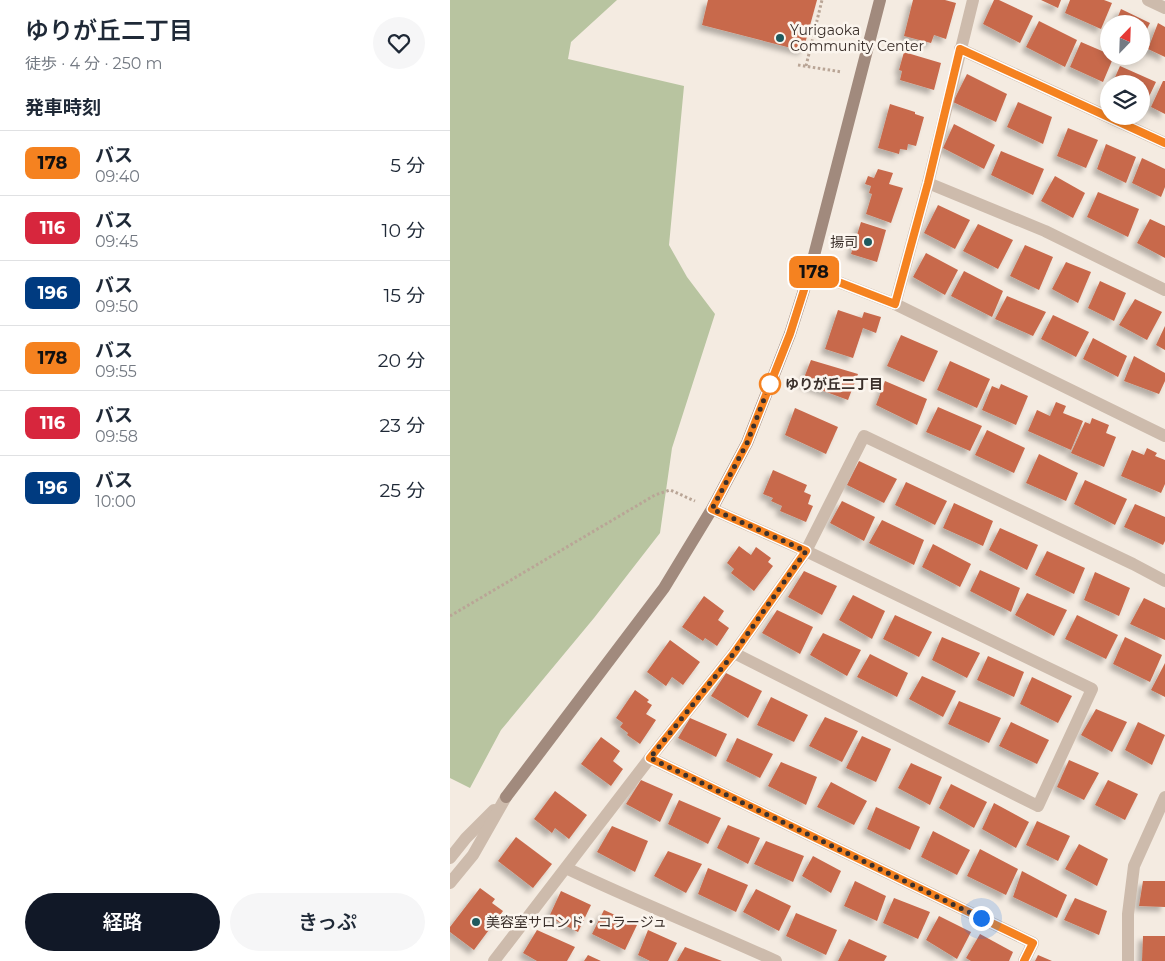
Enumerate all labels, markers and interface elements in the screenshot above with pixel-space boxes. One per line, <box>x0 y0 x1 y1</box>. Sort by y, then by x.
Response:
north arrow <box>1100 15 1150 65</box>
map controls <box>1100 15 1150 125</box>
text: ゆりが丘二丁目 <box>25 16 193 45</box>
button: heart <box>373 17 425 69</box>
place label: Yurigaoka Community Center <box>790 21 924 55</box>
marker: Yurigaoka Community Center <box>774 32 786 44</box>
text: 徒歩 · 4 分 · 250 m <box>25 54 163 73</box>
button: layers <box>1100 75 1150 125</box>
text: 発車時刻 <box>25 96 101 119</box>
text: バス <box>95 144 133 167</box>
text: 178 <box>38 152 67 174</box>
text: 5 分 <box>390 154 425 177</box>
text: 09:40 <box>95 167 140 186</box>
text: バス <box>95 209 133 232</box>
text: 116 <box>40 217 65 239</box>
text: 10 分 <box>382 219 425 242</box>
text: 09:45 <box>95 232 138 251</box>
place label: 揚司 <box>830 233 858 251</box>
marker: 揚司 <box>862 236 874 248</box>
line badge: 178 <box>785 256 843 288</box>
text: 178 <box>799 261 829 283</box>
text: バス <box>95 274 133 297</box>
text: 196 <box>38 282 68 304</box>
text: 15 分 <box>383 284 425 307</box>
text: 09:50 <box>95 297 138 316</box>
text: バス <box>95 339 133 362</box>
text: 178 <box>38 347 67 369</box>
text: 20 分 <box>378 349 425 372</box>
text: 09:55 <box>95 362 137 381</box>
marker: ゆりが丘二丁目 <box>759 373 781 395</box>
place label: ゆりが丘二丁目 <box>785 375 883 393</box>
text: バス <box>95 404 133 427</box>
text: 116 <box>40 412 65 434</box>
text: 23 分 <box>380 414 425 437</box>
text: 09:58 <box>95 427 138 446</box>
text: バス <box>95 469 133 492</box>
text: 196 <box>38 477 68 499</box>
text: 25 分 <box>379 479 425 502</box>
text: 10:00 <box>95 492 136 511</box>
button: 経路 <box>25 893 220 951</box>
button: きっぷ <box>230 893 425 951</box>
your location <box>969 906 994 931</box>
place label: 美容室サロンド・コラージュ <box>486 913 667 931</box>
marker: 美容室サロンド・コラージュ <box>470 916 482 928</box>

